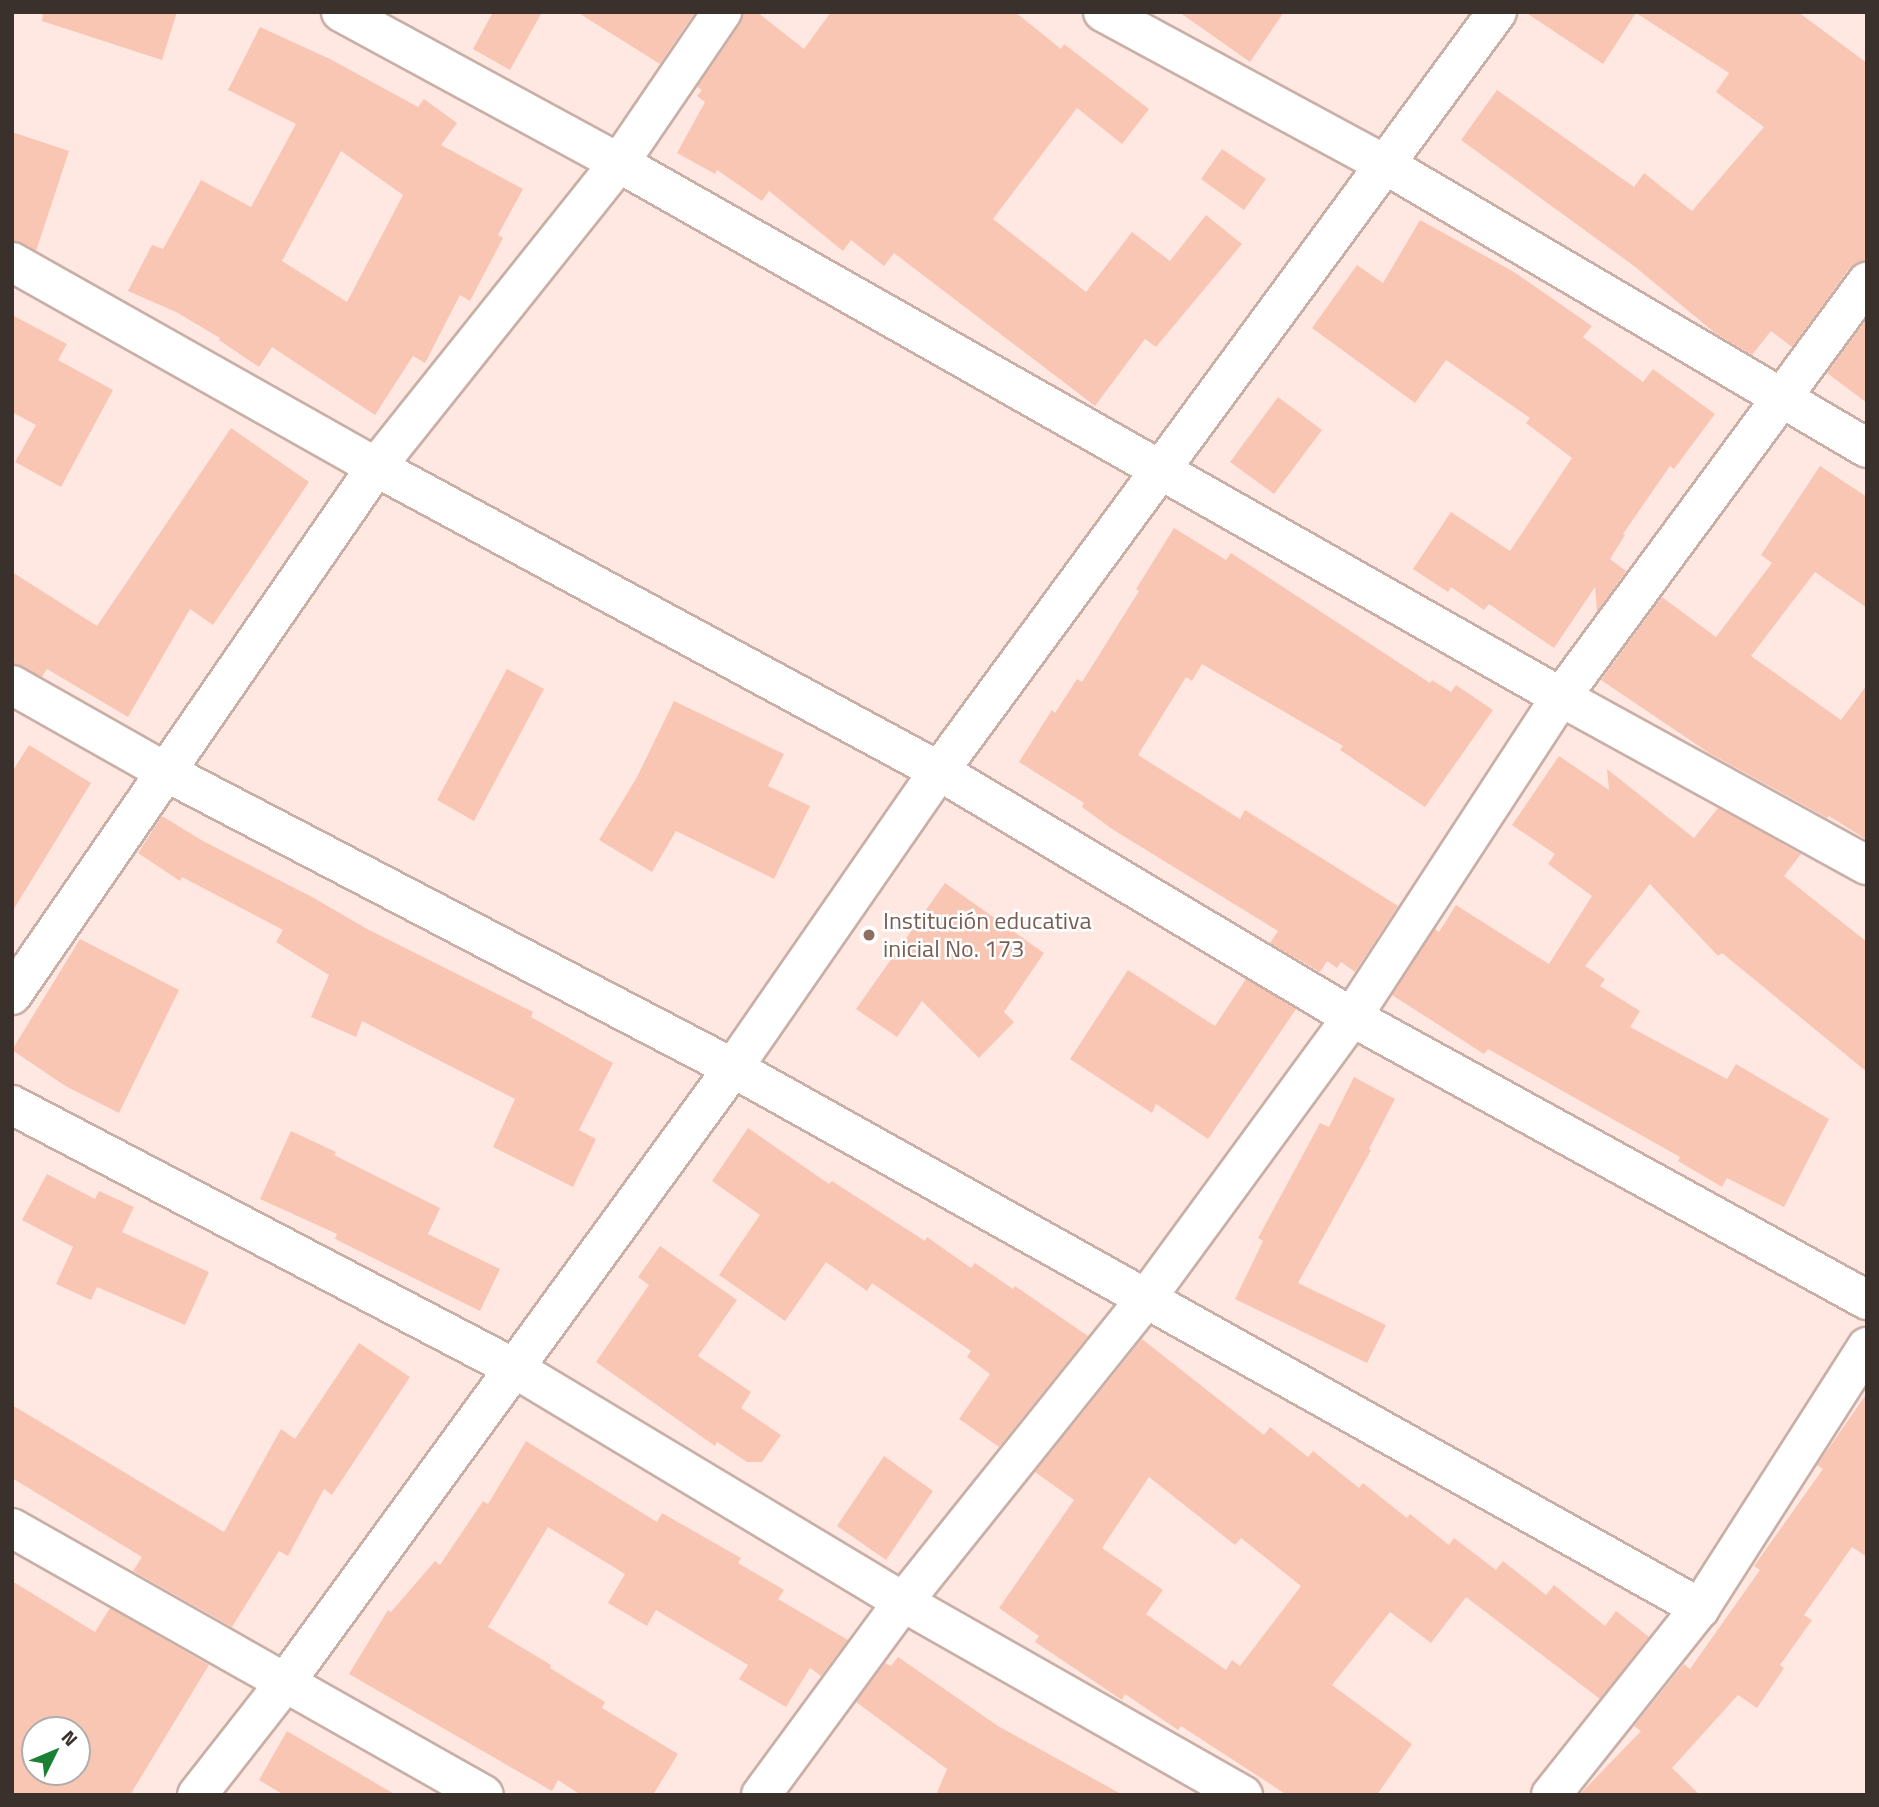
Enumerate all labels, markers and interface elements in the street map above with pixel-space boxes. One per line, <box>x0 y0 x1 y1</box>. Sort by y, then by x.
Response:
place label: Institución educativa inicial No. 173 <box>883 907 1091 963</box>
marker: Institución educativa inicial No. 173 <box>861 927 877 943</box>
north arrow <box>21 1716 91 1786</box>
text: N <box>55 1723 85 1752</box>

